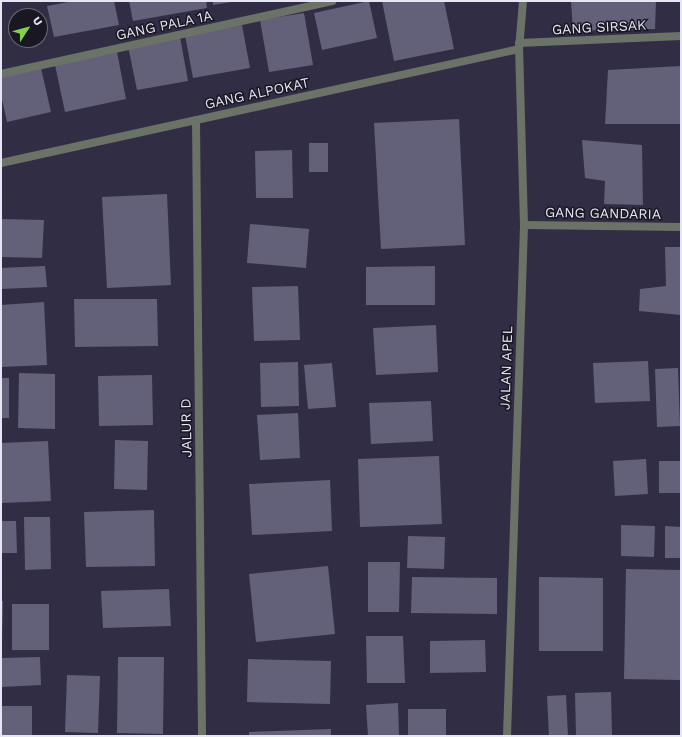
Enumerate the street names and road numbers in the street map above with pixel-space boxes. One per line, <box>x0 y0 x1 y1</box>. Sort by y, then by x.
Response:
street label: GANG PALA 1A <box>114 7 214 43</box>
street label: GANG SIRSAK <box>551 16 647 38</box>
street label: GANG ALPOKAT <box>203 74 311 112</box>
street label: GANG GANDARIA <box>545 204 661 222</box>
street label: JALAN APEL <box>496 325 516 411</box>
street label: JALUR D <box>177 398 195 458</box>

